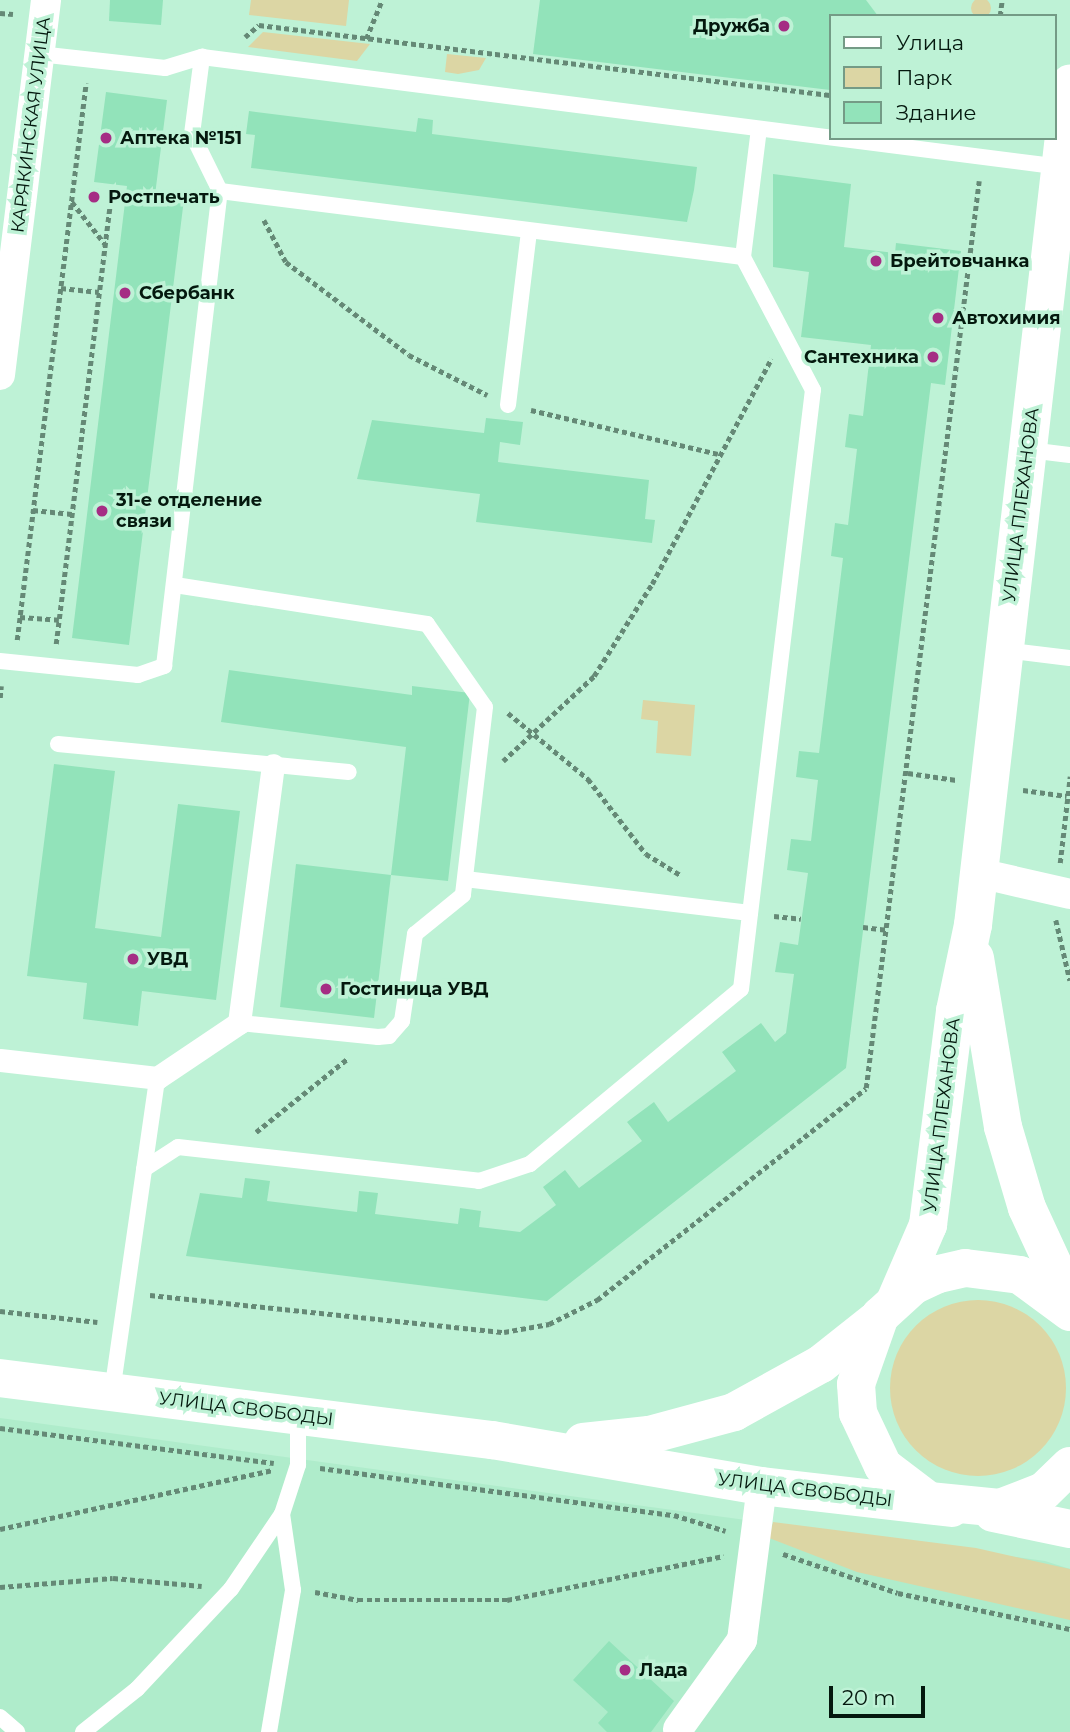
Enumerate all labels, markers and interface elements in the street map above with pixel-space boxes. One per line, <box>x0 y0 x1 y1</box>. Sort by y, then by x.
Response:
legend <box>828 14 1056 140</box>
place label: Дружба <box>693 15 770 37</box>
street label: КАРЯКИНСКАЯ УЛИЦА <box>7 16 55 234</box>
marker: Дружба <box>776 18 792 34</box>
text: Улица <box>896 30 964 55</box>
text: Парк <box>896 65 952 90</box>
text: Здание <box>896 100 977 125</box>
place label: Аптека №151 <box>120 127 242 149</box>
marker: Аптека №151 <box>98 130 114 146</box>
place label: Ростпечать <box>108 186 220 208</box>
marker: Ростпечать <box>86 189 102 205</box>
place label: Брейтовчанка <box>890 250 1029 272</box>
marker: Брейтовчанка <box>868 253 884 269</box>
place label: Сбербанк <box>139 282 235 304</box>
marker: Сбербанк <box>117 285 133 301</box>
place label: Автохимия <box>952 307 1061 329</box>
marker: Автохимия <box>930 310 946 326</box>
place label: Сантехника <box>804 346 919 368</box>
marker: Сантехника <box>925 349 941 365</box>
street label: УЛИЦА ПЛЕХАНОВА <box>998 407 1044 603</box>
place label: 31-е отделение связи <box>116 490 262 532</box>
marker: 31-е отделение связи <box>94 503 110 519</box>
place label: УВД <box>147 948 188 970</box>
marker: УВД <box>125 951 141 967</box>
place label: Гостиница УВД <box>340 978 489 1000</box>
marker: Гостиница УВД <box>318 981 334 997</box>
street label: УЛИЦА ПЛЕХАНОВА <box>919 1017 965 1213</box>
street label: УЛИЦА СВОБОДЫ <box>158 1388 334 1430</box>
street label: УЛИЦА СВОБОДЫ <box>717 1469 893 1511</box>
place label: Лада <box>639 1659 688 1681</box>
marker: Лада <box>617 1662 633 1678</box>
scale bar <box>832 1672 928 1716</box>
text: 20 m <box>842 1685 896 1710</box>

